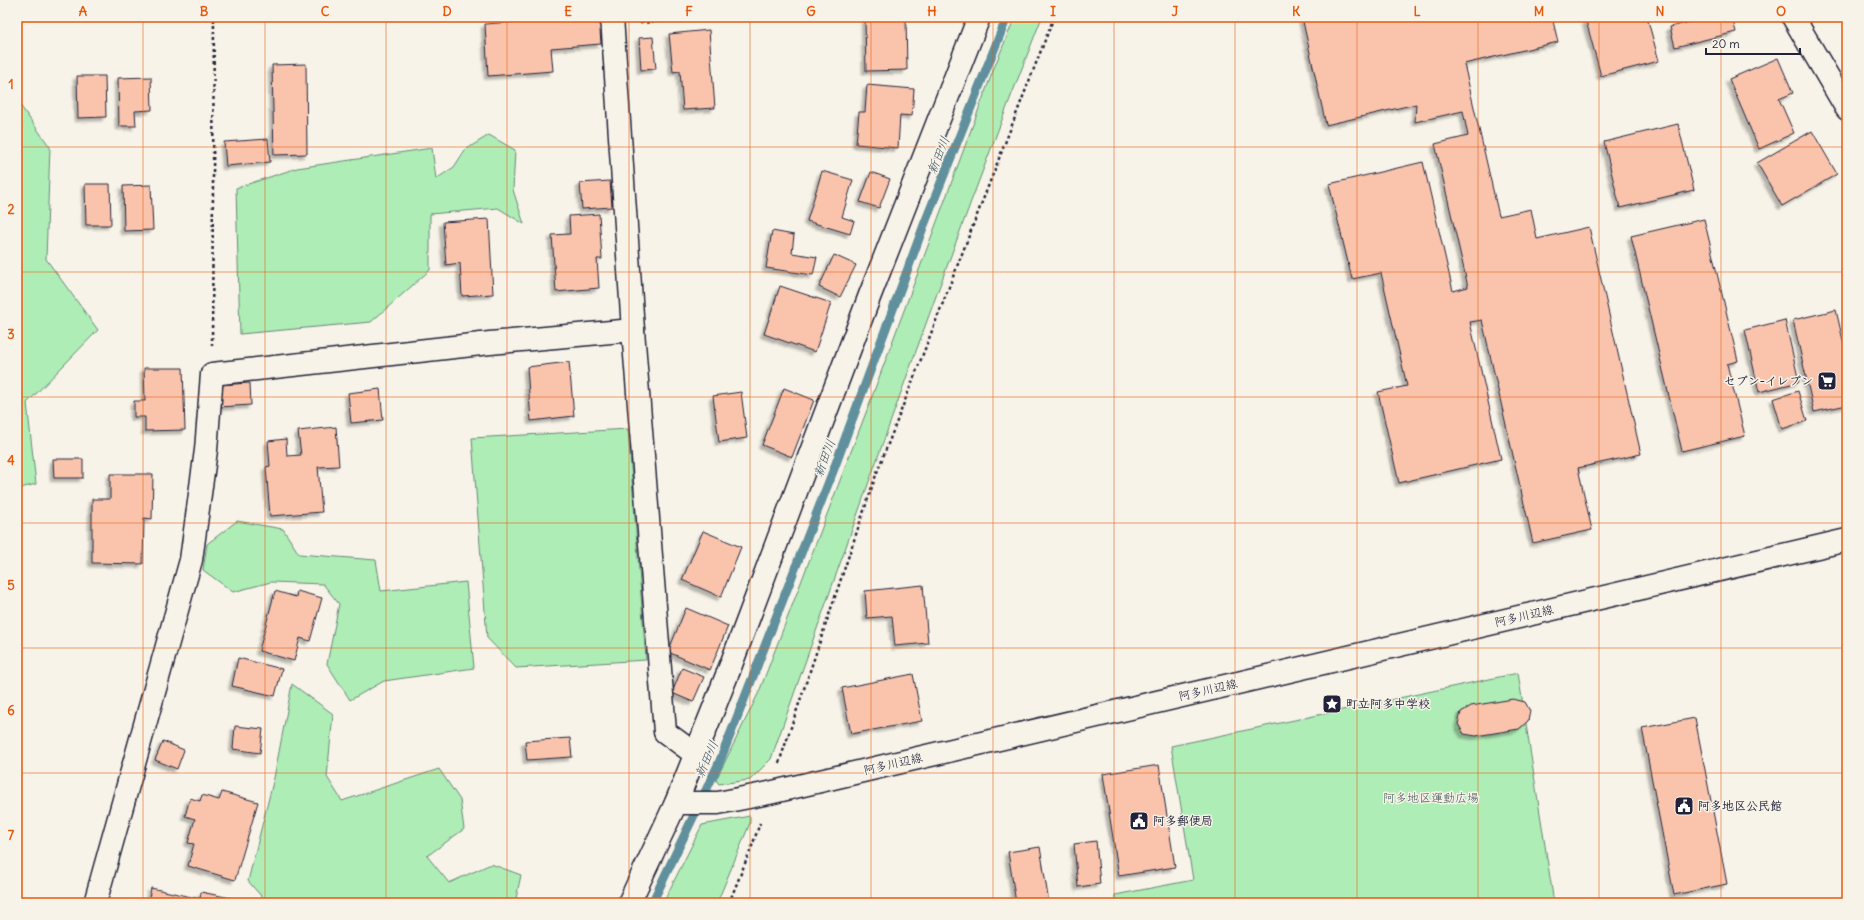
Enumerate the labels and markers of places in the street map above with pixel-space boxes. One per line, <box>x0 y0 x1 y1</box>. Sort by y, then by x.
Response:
supermarket icon: セブン-イレブン <box>1816 370 1838 392</box>
place label: セブン-イレブン <box>1724 373 1813 388</box>
place icon: 町立阿多中学校 <box>1321 693 1343 715</box>
place label: 町立阿多中学校 <box>1346 696 1430 711</box>
public building icon: 阿多地区公民館 <box>1673 795 1695 817</box>
place label: 阿多地区公民館 <box>1698 798 1782 813</box>
public building icon: 阿多郵便局 <box>1128 810 1150 832</box>
place label: 阿多郵便局 <box>1153 813 1213 828</box>

